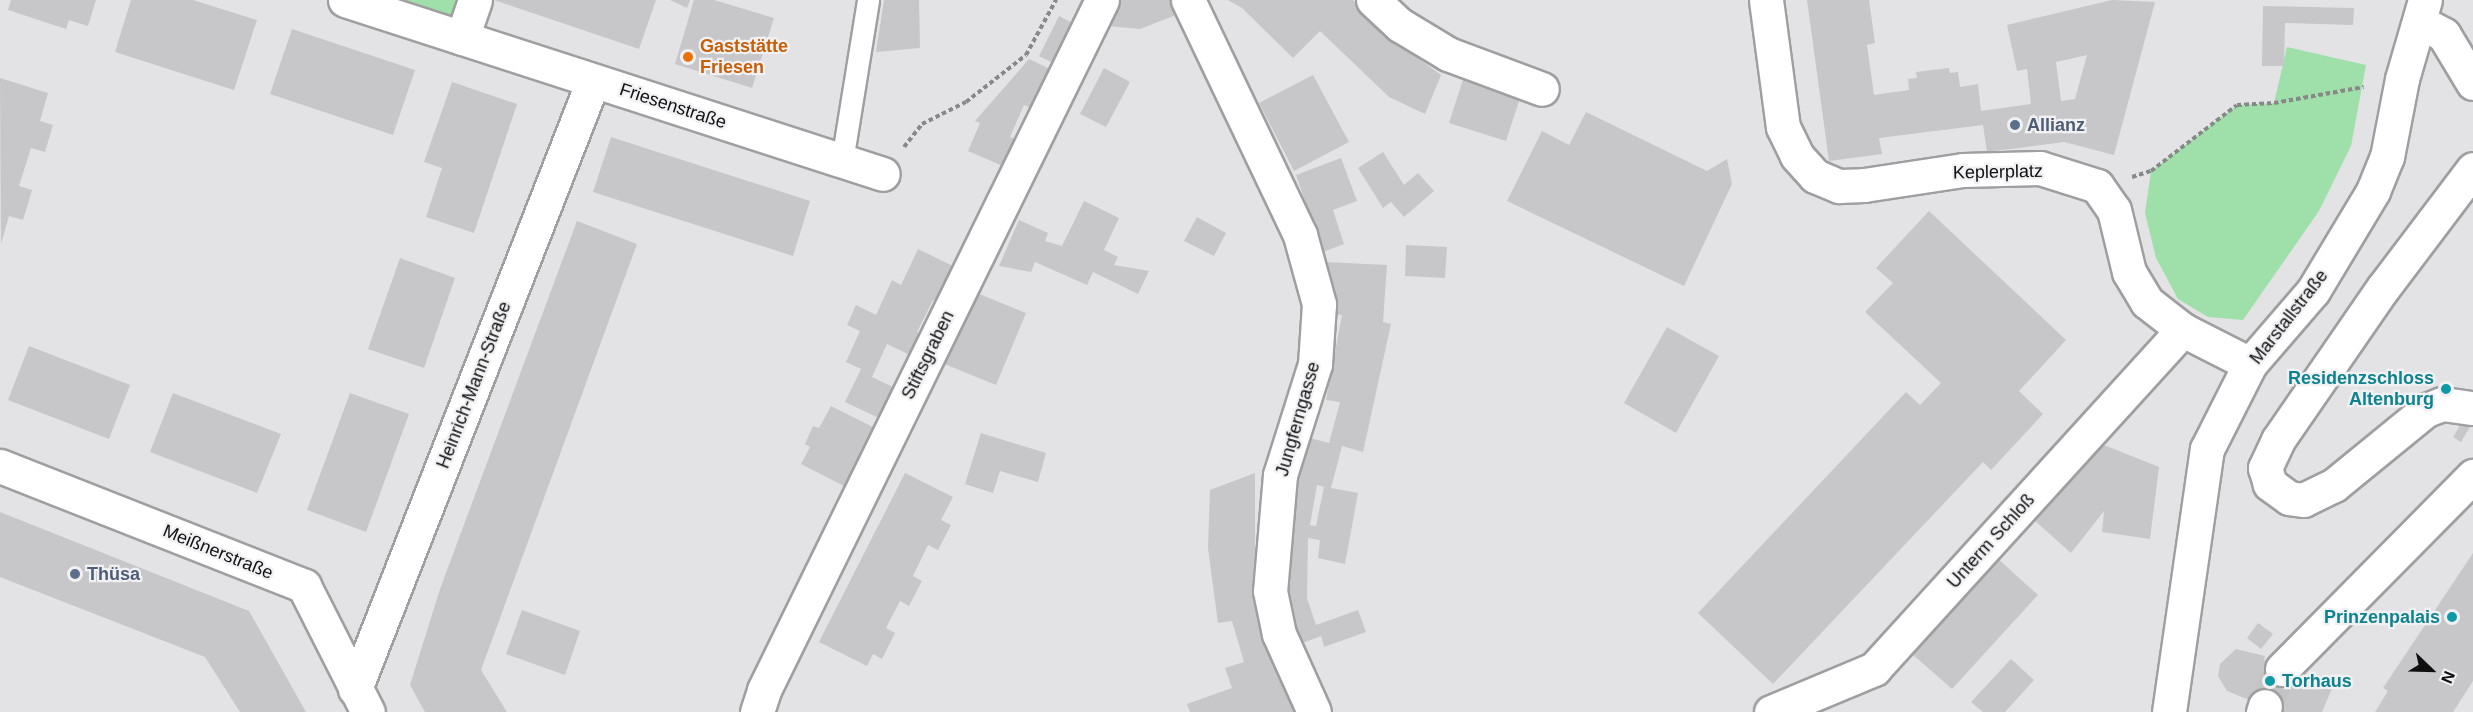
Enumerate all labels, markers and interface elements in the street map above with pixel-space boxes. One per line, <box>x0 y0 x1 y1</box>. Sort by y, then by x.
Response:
place label: Gaststätte Friesen <box>700 36 788 78</box>
marker: Gaststätte Friesen <box>681 50 695 64</box>
street label: Friesenstraße <box>617 79 729 133</box>
place label: Allianz <box>2027 114 2085 136</box>
marker: Allianz <box>2008 118 2022 132</box>
street label: Keplerplatz <box>1953 160 2043 184</box>
street label: Marstallstraße <box>2245 265 2333 369</box>
street label: Heinrich-Mann-Straße <box>432 298 516 472</box>
street label: Stiftsgraben <box>897 307 959 403</box>
street label: Jungferngasse <box>1271 359 1325 479</box>
place label: Residenzschloss Altenburg <box>2288 368 2434 410</box>
marker: Residenzschloss Altenburg <box>2439 382 2453 396</box>
street label: Unterm Schloß <box>1943 489 2039 593</box>
street label: Meißnerstraße <box>160 520 276 584</box>
place label: Thüsa <box>87 563 140 585</box>
marker: Thüsa <box>68 567 82 581</box>
place label: Prinzenpalais <box>2324 606 2440 628</box>
marker: Prinzenpalais <box>2445 610 2459 624</box>
north arrow <box>2401 640 2461 700</box>
text: N <box>2438 669 2458 686</box>
place label: Torhaus <box>2282 670 2352 692</box>
marker: Torhaus <box>2263 674 2277 688</box>

